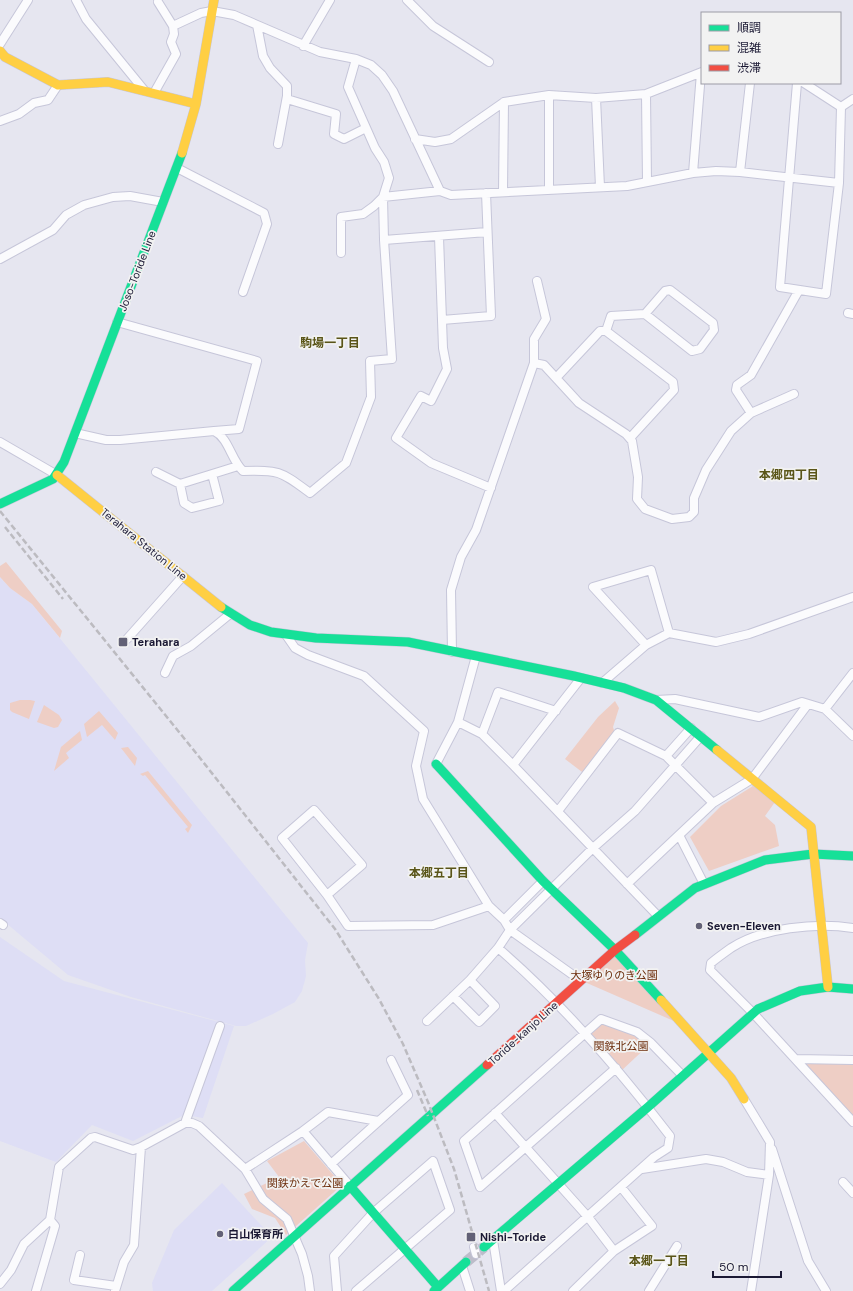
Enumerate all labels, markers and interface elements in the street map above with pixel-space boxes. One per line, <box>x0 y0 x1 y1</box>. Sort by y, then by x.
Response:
legend <box>701 12 841 84</box>
text: 順調 <box>737 20 761 36</box>
text: 混雑 <box>737 40 761 56</box>
text: 渋滞 <box>737 60 761 76</box>
street label: Joso-Toride Line <box>115 229 159 313</box>
district label: 駒場一丁目 <box>300 335 360 351</box>
district label: 本郷四丁目 <box>759 467 819 483</box>
street label: Terahara Station Line <box>98 505 190 583</box>
place label: Terahara <box>132 635 179 649</box>
marker: Terahara <box>117 636 129 648</box>
district label: 本郷五丁目 <box>409 865 469 881</box>
place label: Seven-Eleven <box>707 919 781 933</box>
marker: Seven-Eleven <box>694 921 704 931</box>
park label: 大塚ゆりのき公園 <box>570 968 658 982</box>
street label: Toride-kanjo Line <box>485 998 561 1068</box>
park label: 関鉄北公園 <box>594 1039 649 1053</box>
park label: 関鉄かえで公園 <box>267 1176 343 1190</box>
place label: 白山保育所 <box>228 1227 283 1241</box>
marker: 白山保育所 <box>215 1229 225 1239</box>
place label: Nishi-Toride <box>480 1230 546 1244</box>
marker: Nishi-Toride <box>465 1231 477 1243</box>
district label: 本郷一丁目 <box>629 1253 689 1269</box>
scale bar <box>713 1253 781 1279</box>
text: 50 m <box>719 1259 748 1275</box>

